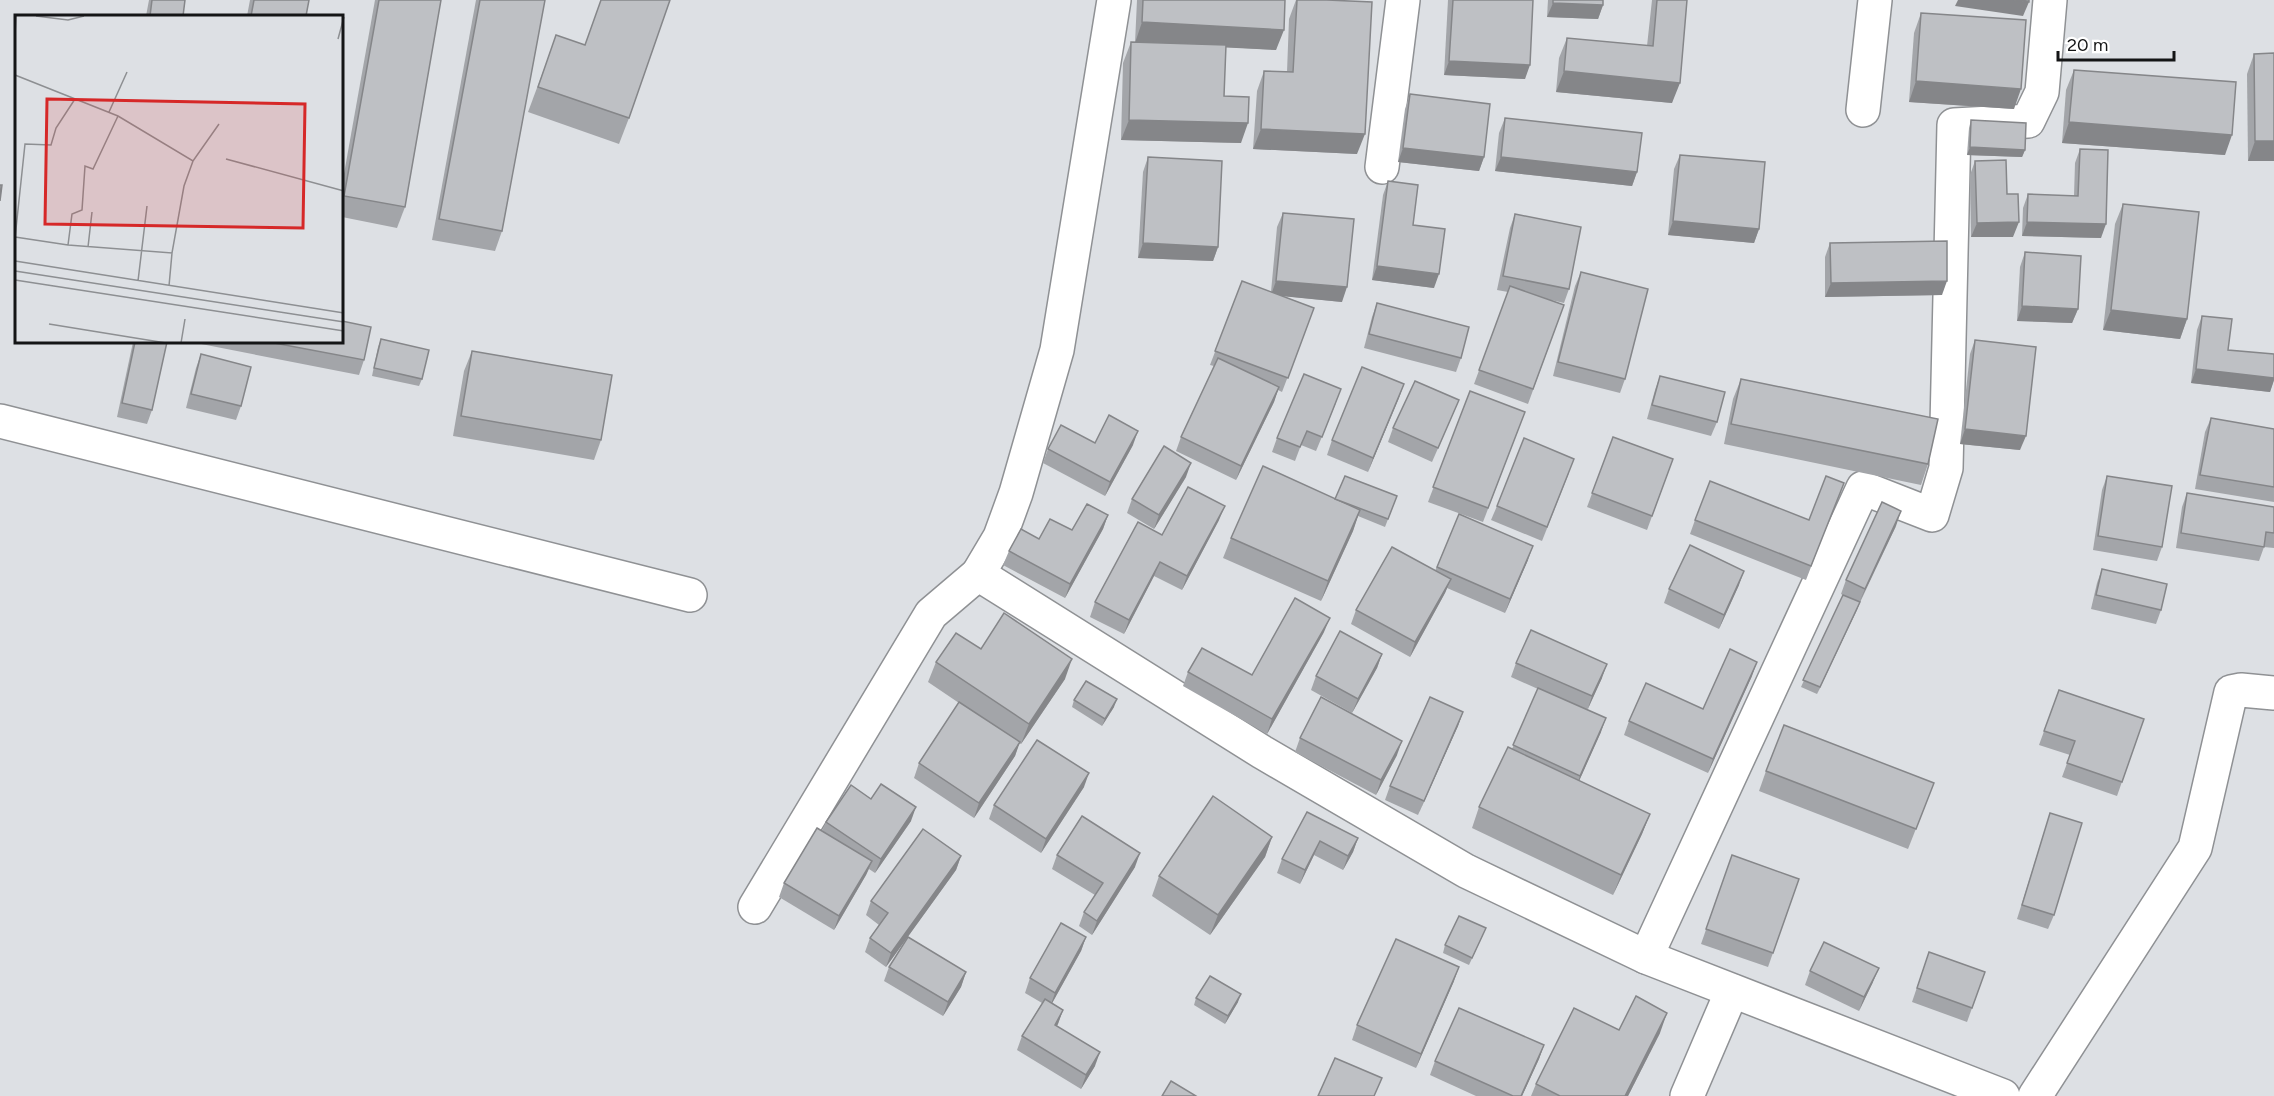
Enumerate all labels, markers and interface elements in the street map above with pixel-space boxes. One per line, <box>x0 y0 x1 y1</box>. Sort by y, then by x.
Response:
inset map <box>15 15 344 344</box>
scale bar <box>2058 24 2174 62</box>
text: 20 m <box>2067 34 2108 56</box>

